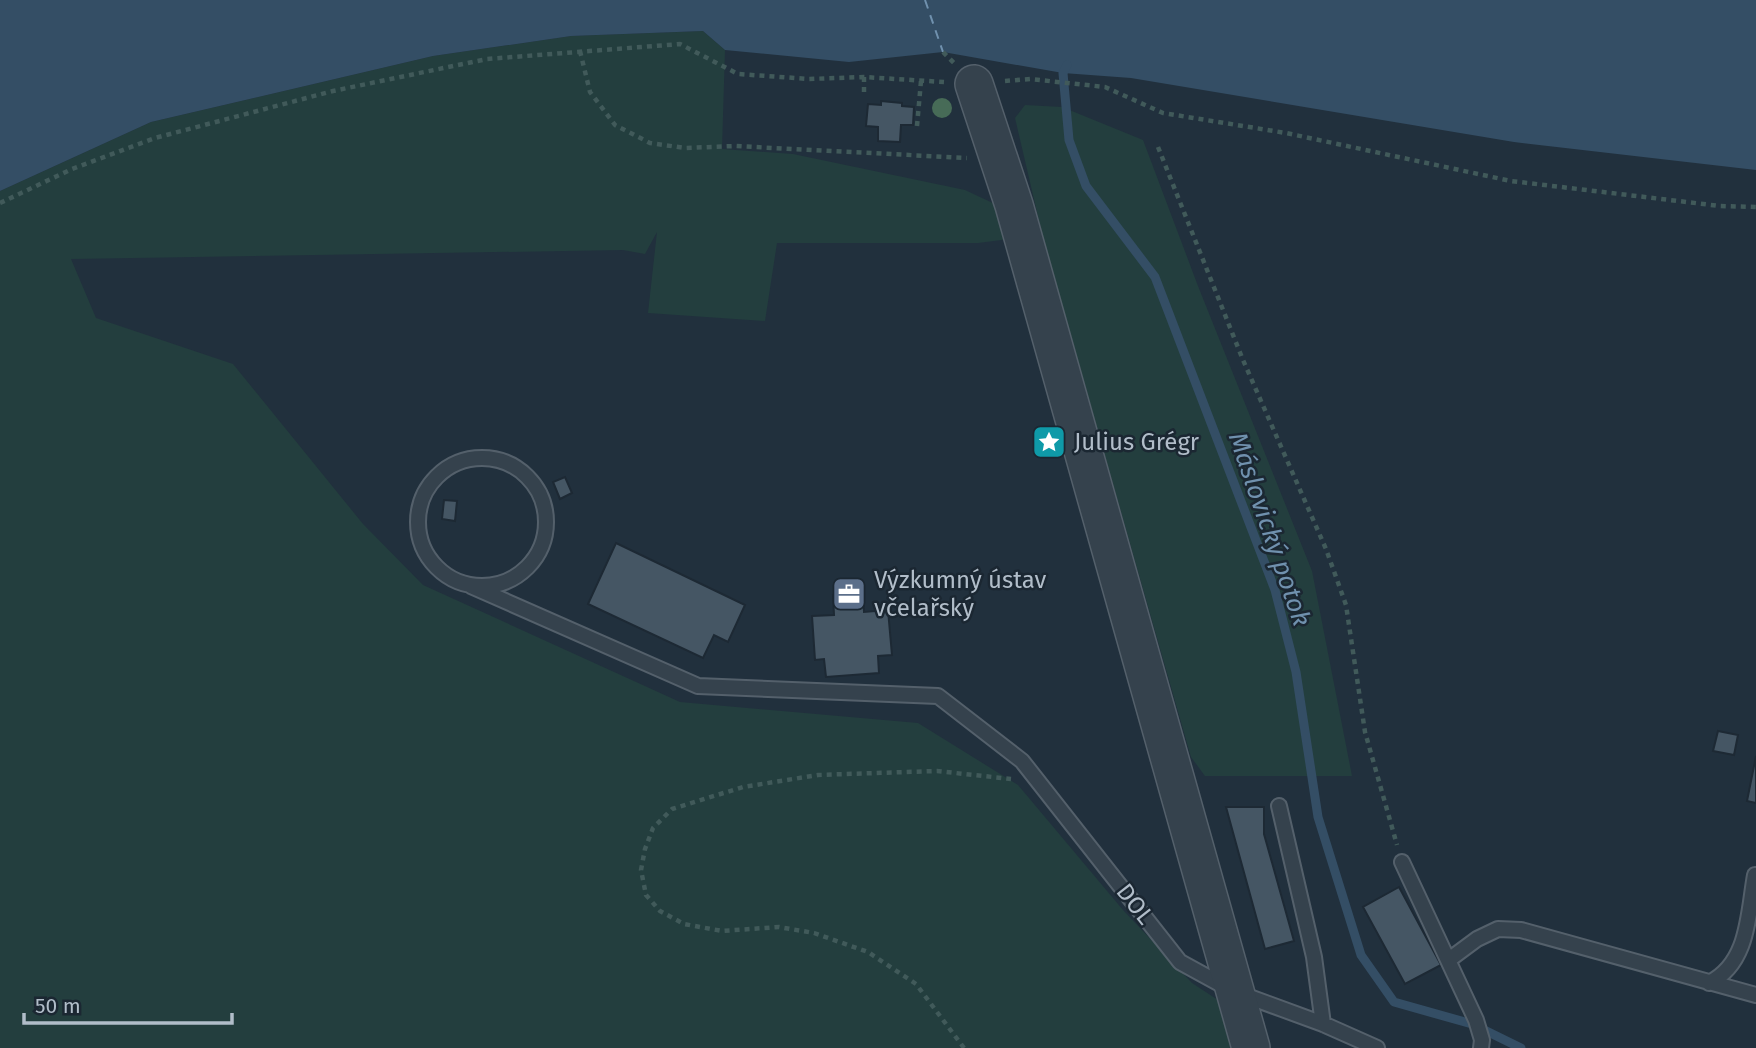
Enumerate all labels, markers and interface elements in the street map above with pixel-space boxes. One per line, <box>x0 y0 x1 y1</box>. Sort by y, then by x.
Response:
place icon: Julius Grégr <box>1030 423 1068 461</box>
place label: Julius Grégr <box>1074 428 1200 456</box>
water label: Máslovický potok <box>1222 428 1317 630</box>
place label: Výzkumný ústav včelařský <box>874 566 1046 622</box>
office icon: Výzkumný ústav včelařský <box>830 575 868 613</box>
street label: DOL <box>1110 878 1160 930</box>
scale bar <box>24 982 233 1026</box>
text: 50 m <box>35 993 81 1019</box>

